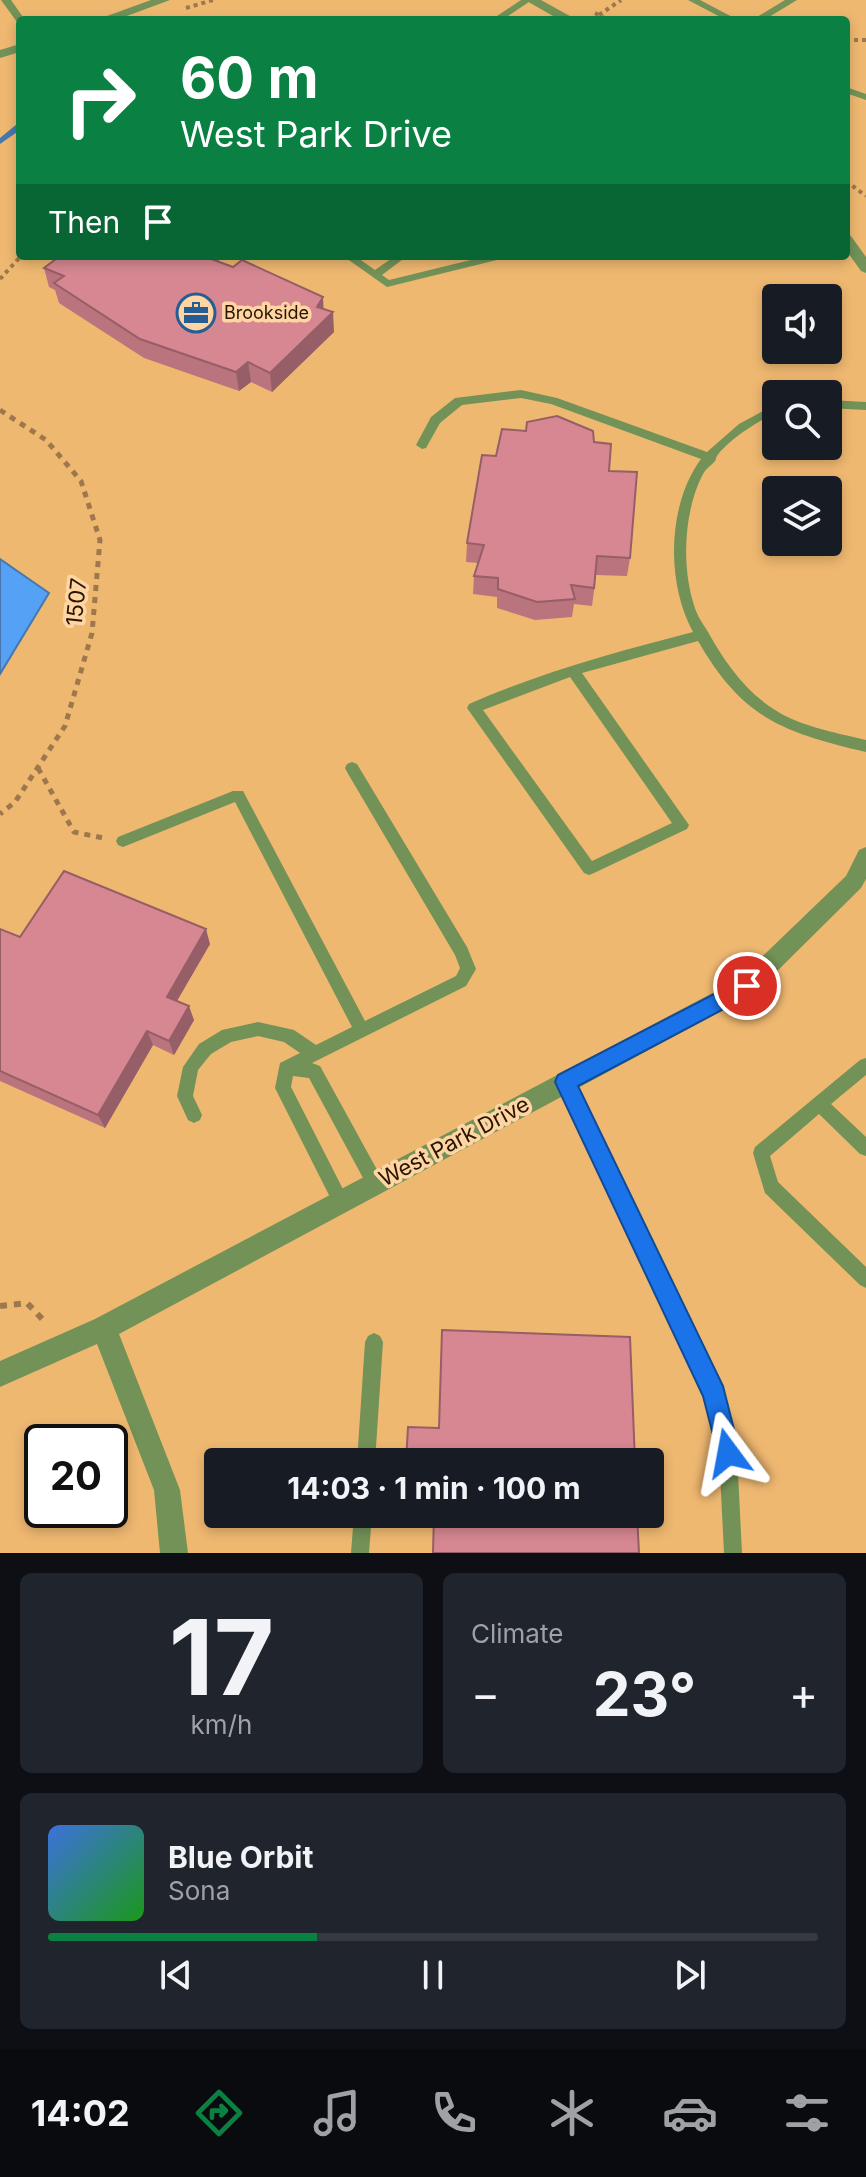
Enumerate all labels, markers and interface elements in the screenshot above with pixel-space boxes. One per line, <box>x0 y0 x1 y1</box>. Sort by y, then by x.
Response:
text: 60 m <box>180 44 319 112</box>
icon: right <box>48 48 152 152</box>
text: West Park Drive <box>180 112 452 156</box>
icon: arrive <box>136 200 180 244</box>
text: Then <box>48 204 120 240</box>
map controls <box>762 284 842 556</box>
button: sound <box>762 284 842 364</box>
office icon: Brookside <box>175 292 217 334</box>
place label: Brookside <box>224 302 309 323</box>
button: search <box>762 380 842 460</box>
button: layers <box>762 476 842 556</box>
street label: 1507 <box>61 577 91 627</box>
pin <box>713 952 781 1020</box>
icon: arrive <box>725 964 769 1008</box>
street label: West Park Drive <box>374 1090 534 1192</box>
position arrow <box>686 1411 770 1495</box>
speed limit sign: 20 <box>24 1424 128 1528</box>
text: 14:03 · 1 min · 100 m <box>287 1470 581 1506</box>
text: 17 <box>169 1594 274 1720</box>
text: Climate <box>471 1618 563 1649</box>
text: 23° <box>593 1658 696 1730</box>
text: − <box>471 1667 500 1721</box>
text: + <box>789 1667 818 1721</box>
text: km/h <box>191 1709 252 1740</box>
text: Blue Orbit <box>168 1839 313 1875</box>
text: Sona <box>168 1875 230 1906</box>
icon: previous <box>154 1953 198 1997</box>
icon: pause <box>411 1953 455 1997</box>
icon: next <box>668 1953 712 1997</box>
icon: directions <box>191 2085 247 2141</box>
icon: music <box>309 2085 365 2141</box>
icon: phone <box>426 2085 482 2141</box>
icon: climate <box>544 2085 600 2141</box>
icon: car <box>662 2085 718 2141</box>
icon: filters <box>779 2085 835 2141</box>
text: 14:02 <box>31 2091 130 2135</box>

